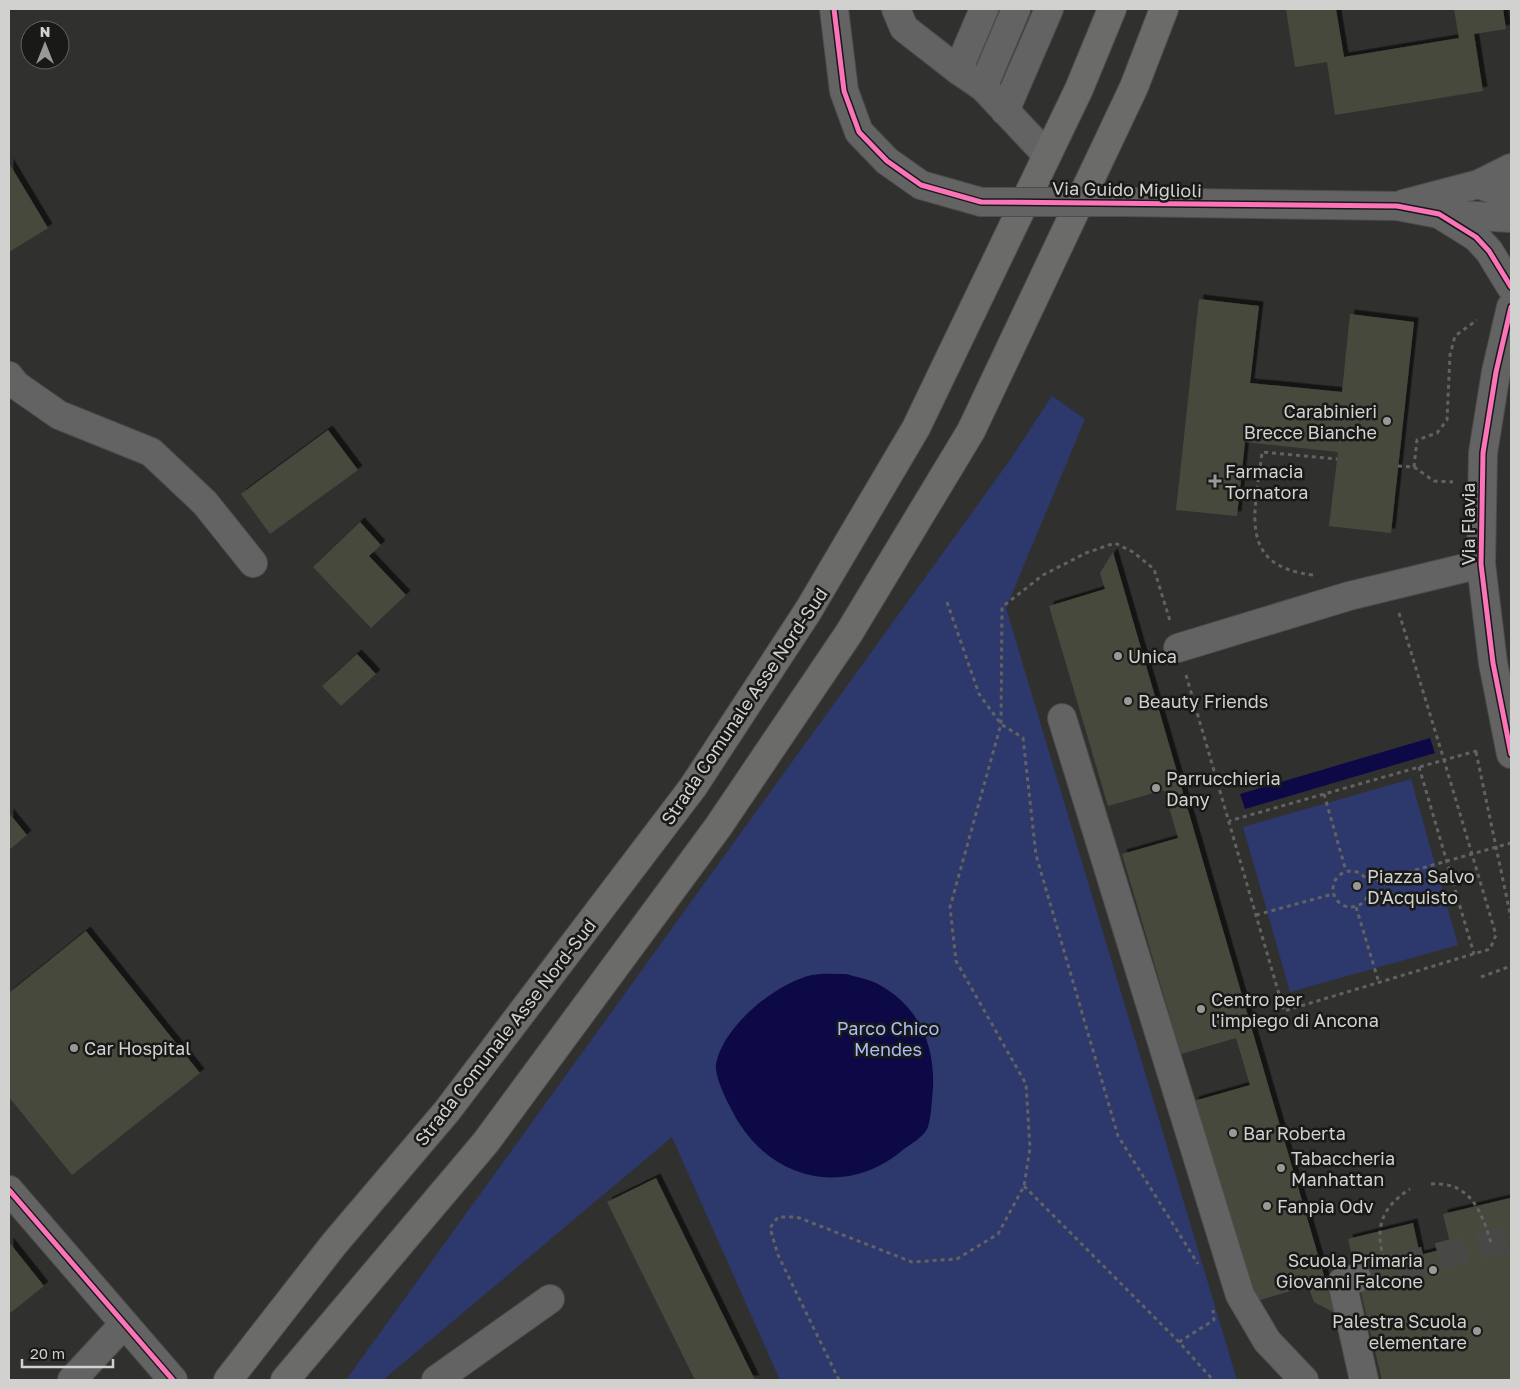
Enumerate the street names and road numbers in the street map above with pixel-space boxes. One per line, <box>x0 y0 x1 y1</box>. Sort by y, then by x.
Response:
street label: Via Guido Miglioli <box>1052 177 1202 201</box>
street label: Via Flavia <box>1457 483 1479 565</box>
street label: Strada Comunale Asse Nord-Sud <box>656 583 832 829</box>
street label: Strada Comunale Asse Nord-Sud <box>410 914 600 1150</box>

